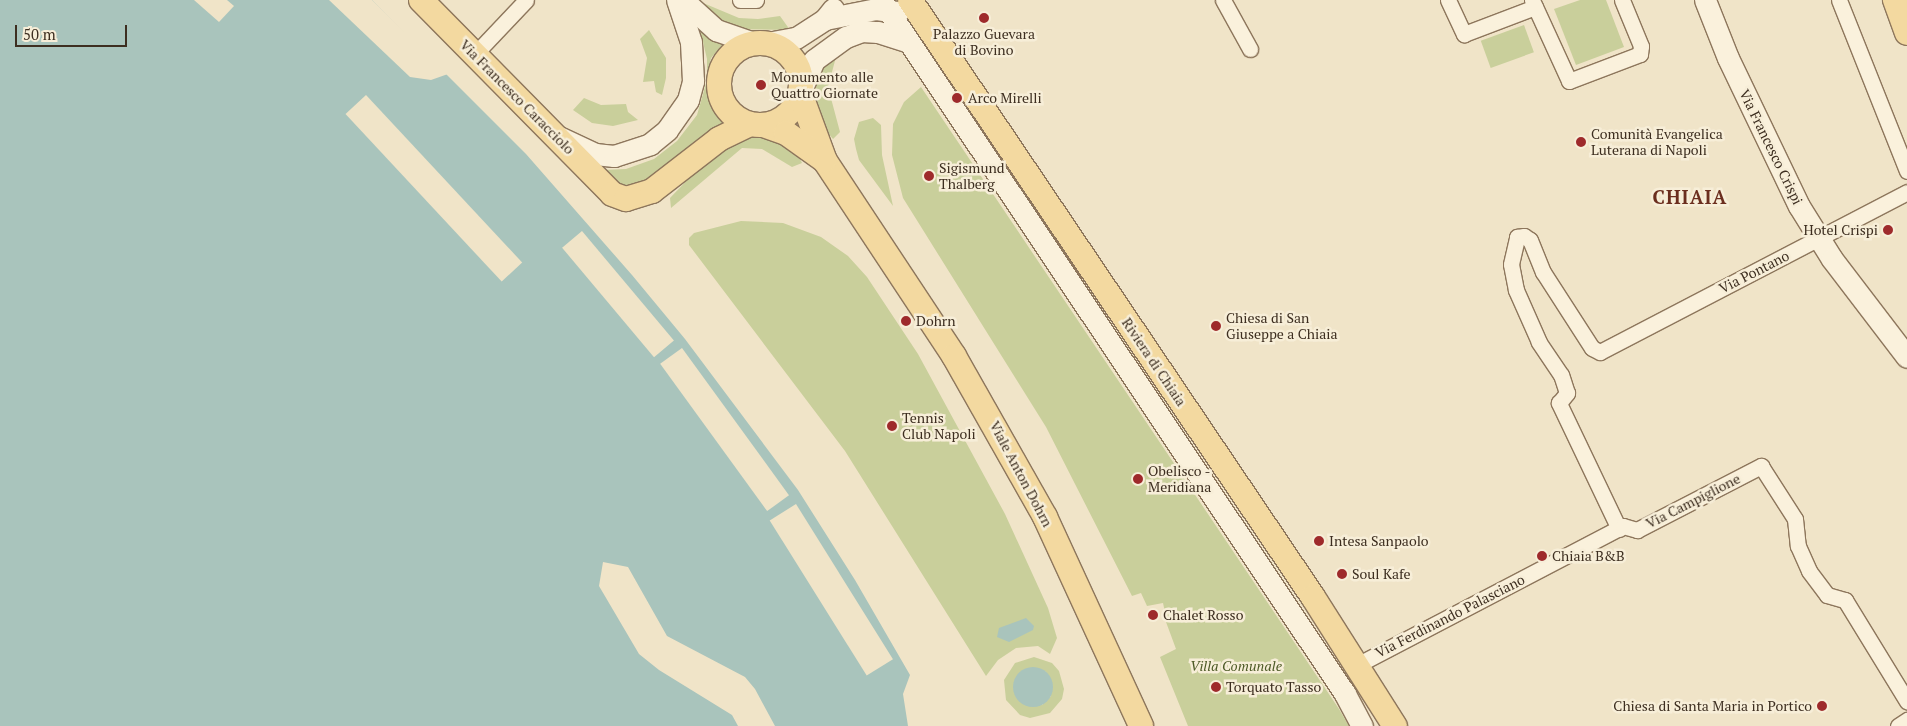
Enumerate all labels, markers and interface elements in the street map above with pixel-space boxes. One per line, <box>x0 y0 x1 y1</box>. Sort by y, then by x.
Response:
marker: Palazzo Guevara di Bovino <box>978 12 990 24</box>
scale bar <box>18 15 130 47</box>
text: 50 m <box>23 24 56 44</box>
place label: Palazzo Guevara di Bovino <box>933 26 1035 58</box>
street label: Via Francesco Caracciolo <box>456 36 578 158</box>
place label: Monumento alle Quattro Giornate <box>771 69 878 102</box>
marker: Monumento alle Quattro Giornate <box>755 79 767 91</box>
street label: Via Francesco Crispi <box>1736 87 1806 207</box>
place label: Arco Mirelli <box>968 90 1042 106</box>
marker: Arco Mirelli <box>950 91 964 105</box>
place label: Comunità Evangelica Luterana di Napoli <box>1591 126 1723 158</box>
marker: Comunità Evangelica Luterana di Napoli <box>1575 136 1587 148</box>
place label: Sigismund Thalberg <box>939 160 1005 192</box>
marker: Sigismund Thalberg <box>923 170 935 182</box>
district label: CHIAIA <box>1652 186 1728 208</box>
place label: Hotel Crispi <box>1804 222 1878 238</box>
marker: Hotel Crispi <box>1882 224 1894 236</box>
street label: Via Pontano <box>1716 247 1792 297</box>
place label: Chiesa di San Giuseppe a Chiaia <box>1226 310 1338 342</box>
place label: Dohrn <box>916 313 956 329</box>
marker: Dohrn <box>900 315 912 327</box>
street label: Riviera di Chiaia <box>1118 315 1190 409</box>
marker: Chiesa di San Giuseppe a Chiaia <box>1210 320 1222 332</box>
place label: Tennis Club Napoli <box>902 410 976 442</box>
street label: Viale Anton Dohrn <box>986 418 1056 530</box>
marker: Tennis Club Napoli <box>886 420 898 432</box>
place label: Obelisco - Meridiana <box>1148 463 1211 496</box>
street label: Via Campiglione <box>1643 470 1743 532</box>
marker: Obelisco - Meridiana <box>1132 473 1144 485</box>
place label: Intesa Sanpaolo <box>1329 533 1429 549</box>
marker: Intesa Sanpaolo <box>1313 535 1325 547</box>
place label: Chiaia B&B <box>1552 548 1625 564</box>
marker: Chiaia B&B <box>1536 550 1548 562</box>
place label: Soul Kafe <box>1352 566 1411 582</box>
marker: Soul Kafe <box>1336 568 1348 580</box>
street label: Via Ferdinando Palasciano <box>1372 571 1528 661</box>
place label: Chalet Rosso <box>1163 607 1243 623</box>
marker: Chalet Rosso <box>1147 609 1159 621</box>
park label: Villa Comunale <box>1190 658 1282 674</box>
place label: Torquato Tasso <box>1226 679 1321 695</box>
marker: Torquato Tasso <box>1210 681 1222 693</box>
place label: Chiesa di Santa Maria in Portico <box>1613 698 1812 714</box>
marker: Chiesa di Santa Maria in Portico <box>1816 700 1828 712</box>

